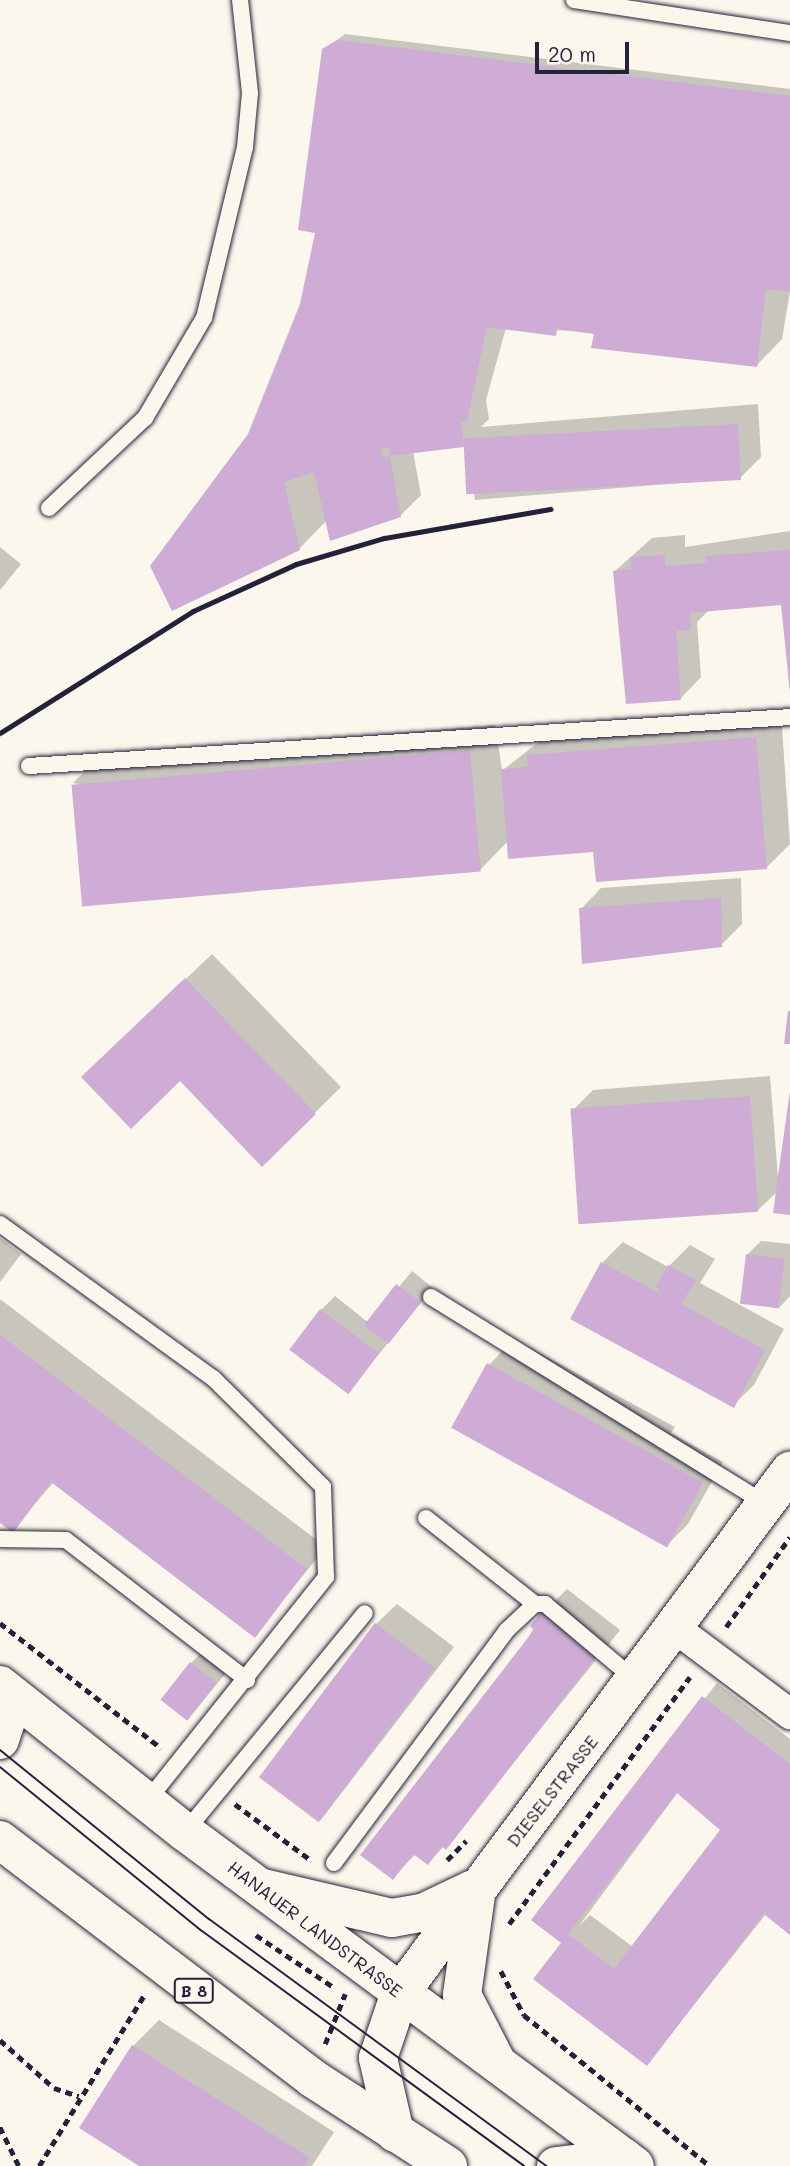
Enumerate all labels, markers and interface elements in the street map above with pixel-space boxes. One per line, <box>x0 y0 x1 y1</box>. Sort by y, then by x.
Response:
scale bar <box>538 28 632 72</box>
text: 20 m <box>548 40 596 67</box>
street label: DIESELSTRASSE <box>502 1731 602 1851</box>
street label: HANAUER LANDSTRASSE <box>223 1856 407 2002</box>
road number: B 8 <box>173 1979 215 2004</box>

